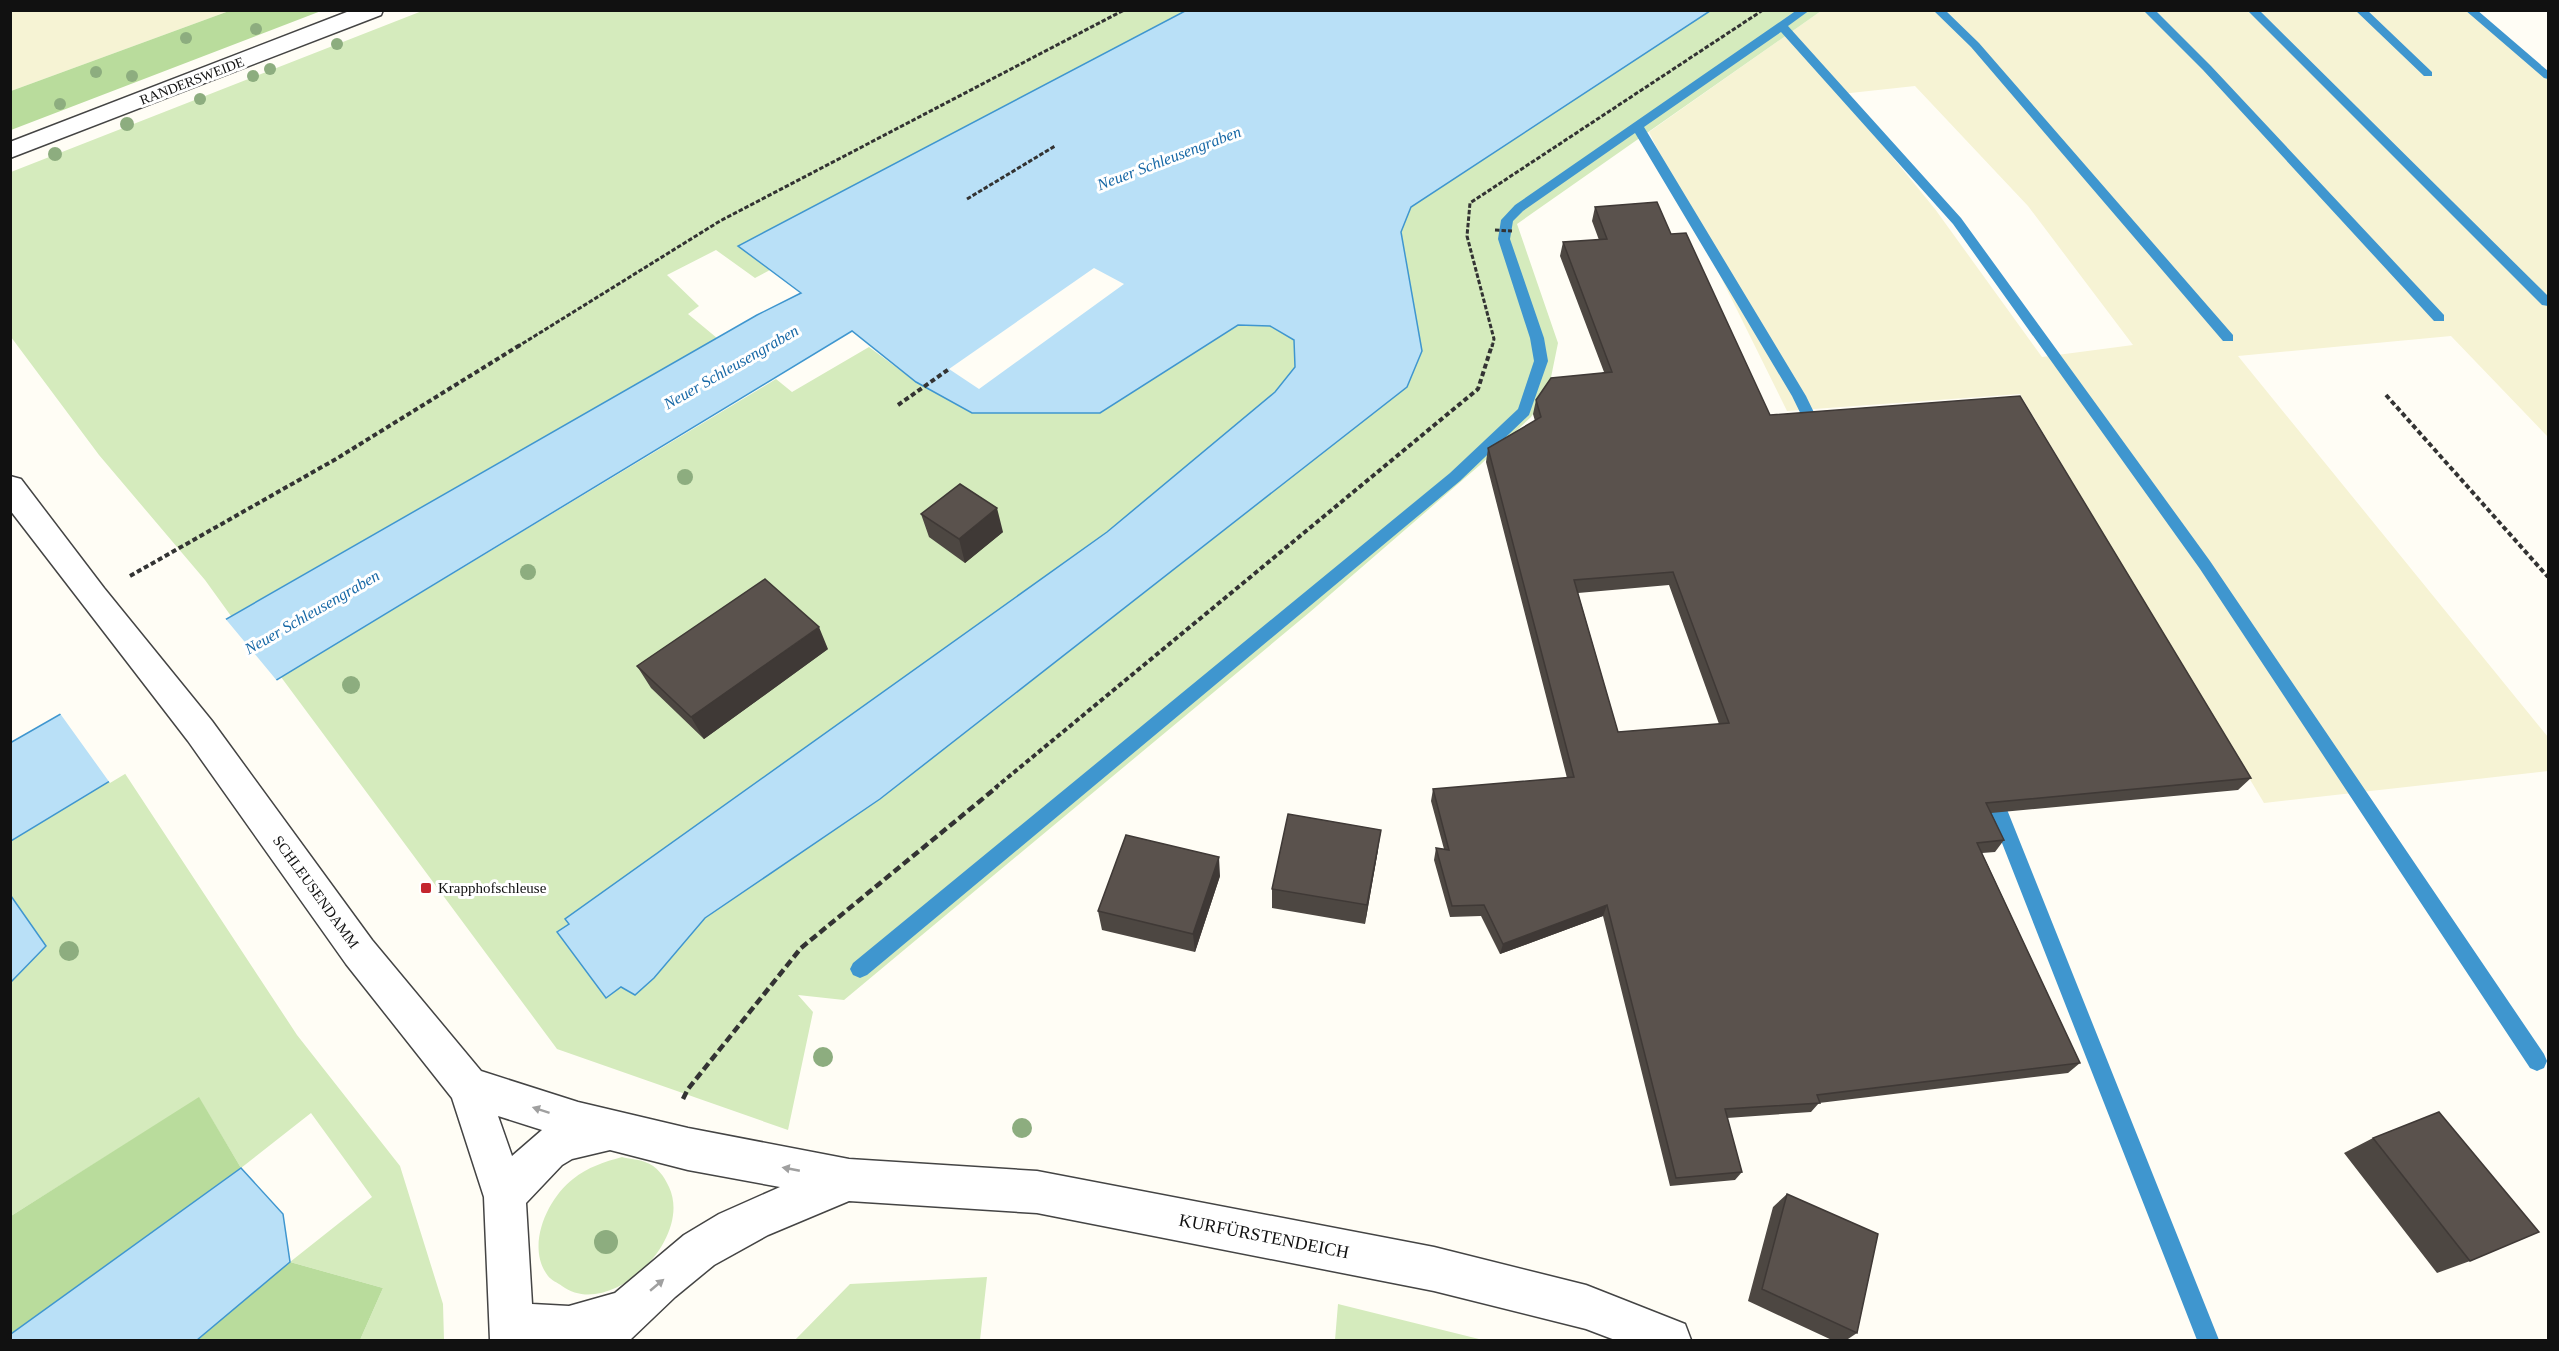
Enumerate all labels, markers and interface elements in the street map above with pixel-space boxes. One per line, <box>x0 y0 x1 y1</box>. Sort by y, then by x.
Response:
street label: RANDERSWEIDE <box>138 54 246 108</box>
water label: Neuer Schleusengraben <box>1094 123 1244 195</box>
water label: Neuer Schleusengraben <box>660 322 802 414</box>
water label: Neuer Schleusengraben <box>241 567 383 659</box>
street label: SCHLEUSENDAMM <box>270 833 362 951</box>
place label: Krapphofschleuse <box>438 880 547 896</box>
marker: Krapphofschleuse <box>419 881 433 895</box>
one-way arrow <box>532 1105 550 1114</box>
one-way arrow <box>782 1164 801 1173</box>
street label: KURFÜRSTENDEICH <box>1177 1210 1351 1262</box>
one-way arrow <box>649 1279 665 1292</box>

